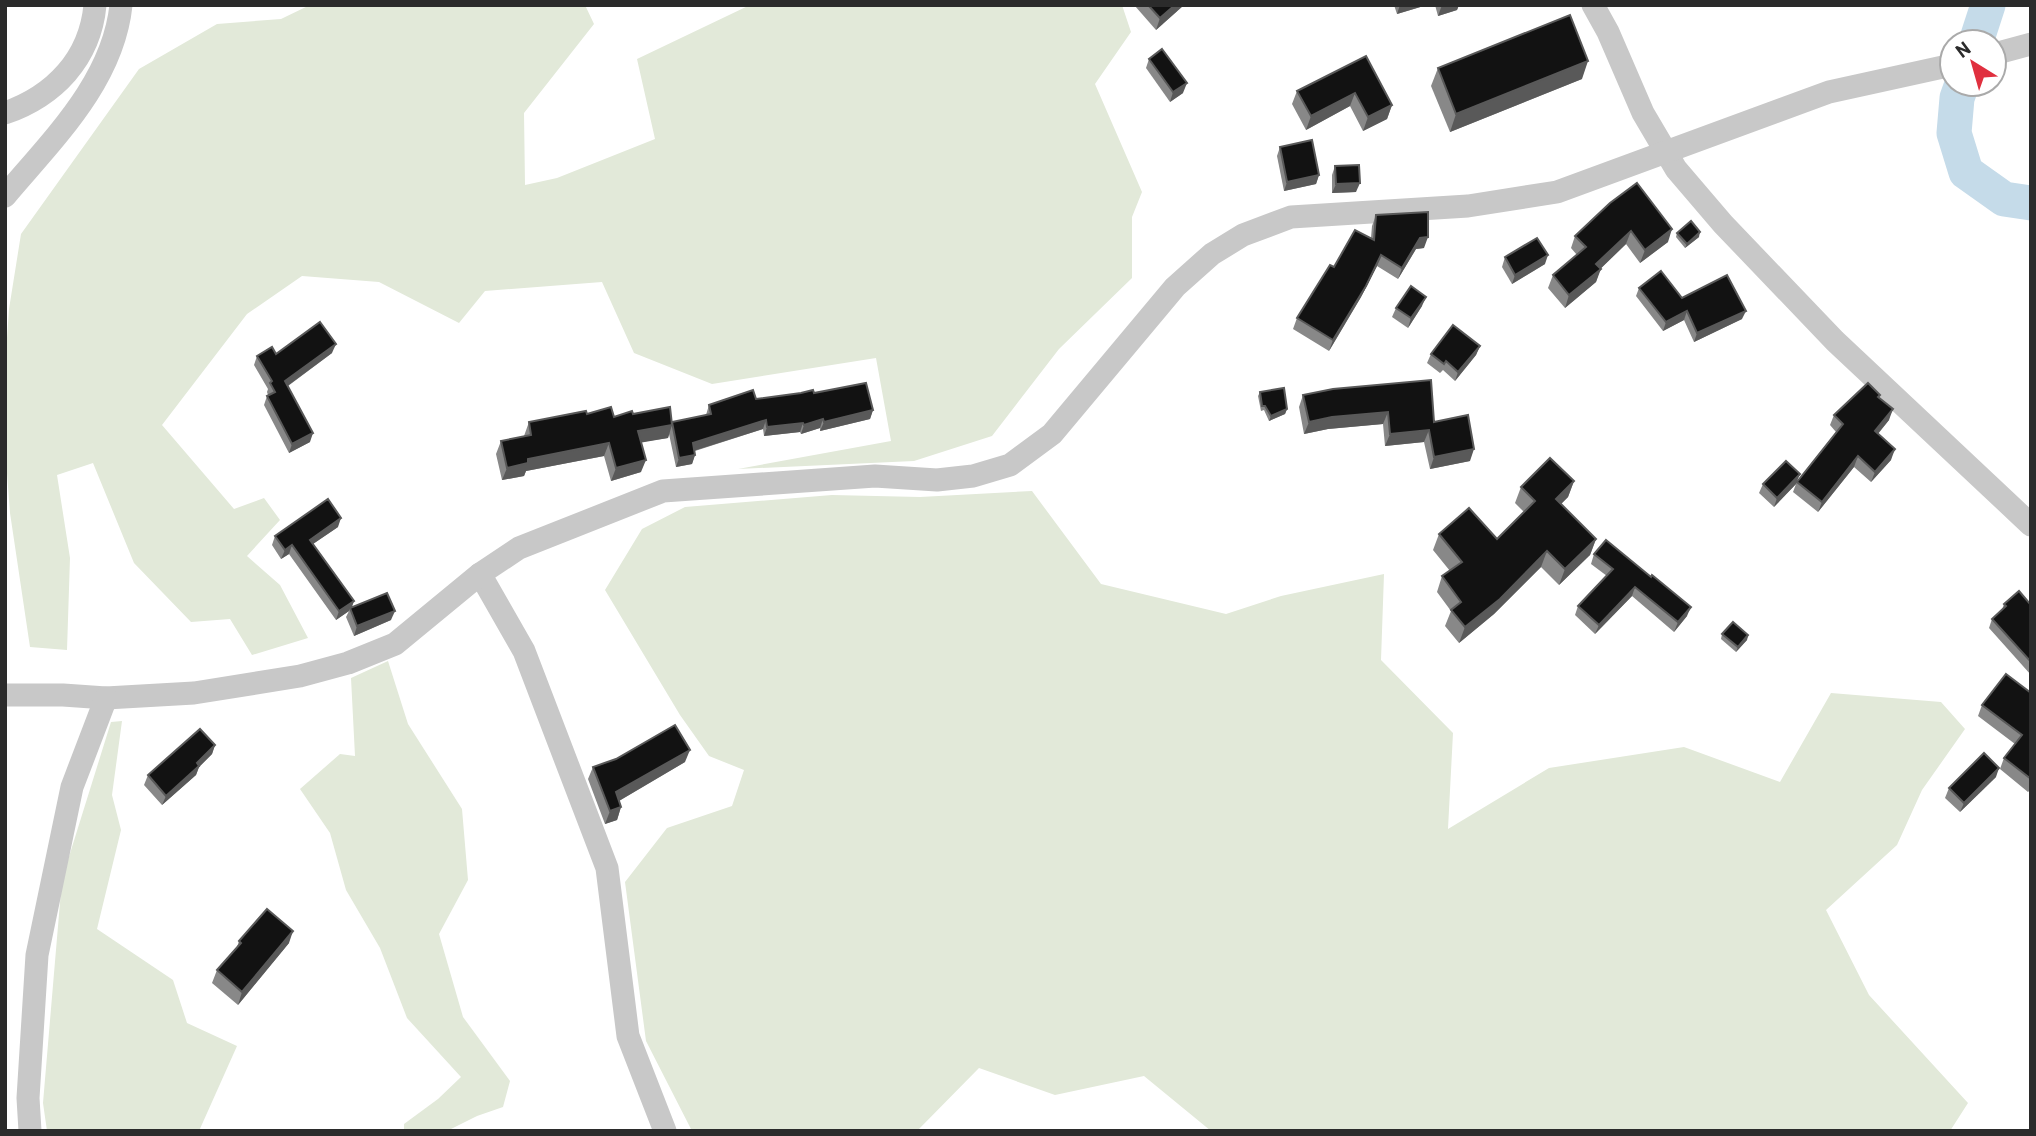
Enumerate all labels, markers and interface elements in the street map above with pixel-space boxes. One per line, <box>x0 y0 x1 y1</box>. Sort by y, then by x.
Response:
north arrow <box>1938 28 2008 98</box>
text: N <box>1950 36 1974 62</box>

